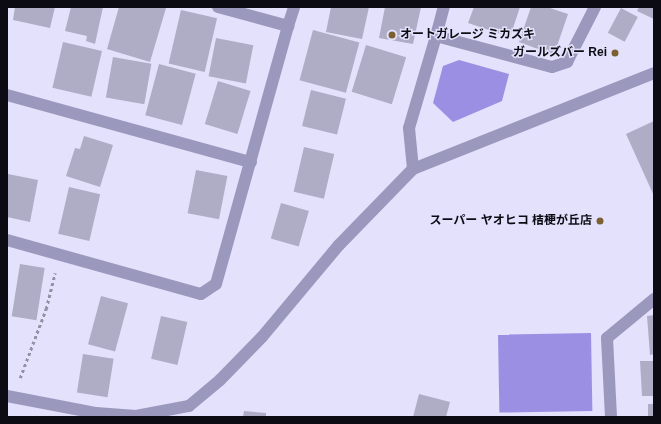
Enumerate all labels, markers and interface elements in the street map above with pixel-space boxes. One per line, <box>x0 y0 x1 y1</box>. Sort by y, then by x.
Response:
place label: オートガレージ ミカズキ <box>400 28 535 42</box>
marker: オートガレージ ミカズキ <box>387 30 397 40</box>
place label: ガールズバー Rei <box>513 46 607 60</box>
marker: ガールズバー Rei <box>610 48 620 58</box>
place label: スーパー ヤオヒコ 桔梗が丘店 <box>429 214 592 228</box>
marker: スーパー ヤオヒコ 桔梗が丘店 <box>595 216 605 226</box>

